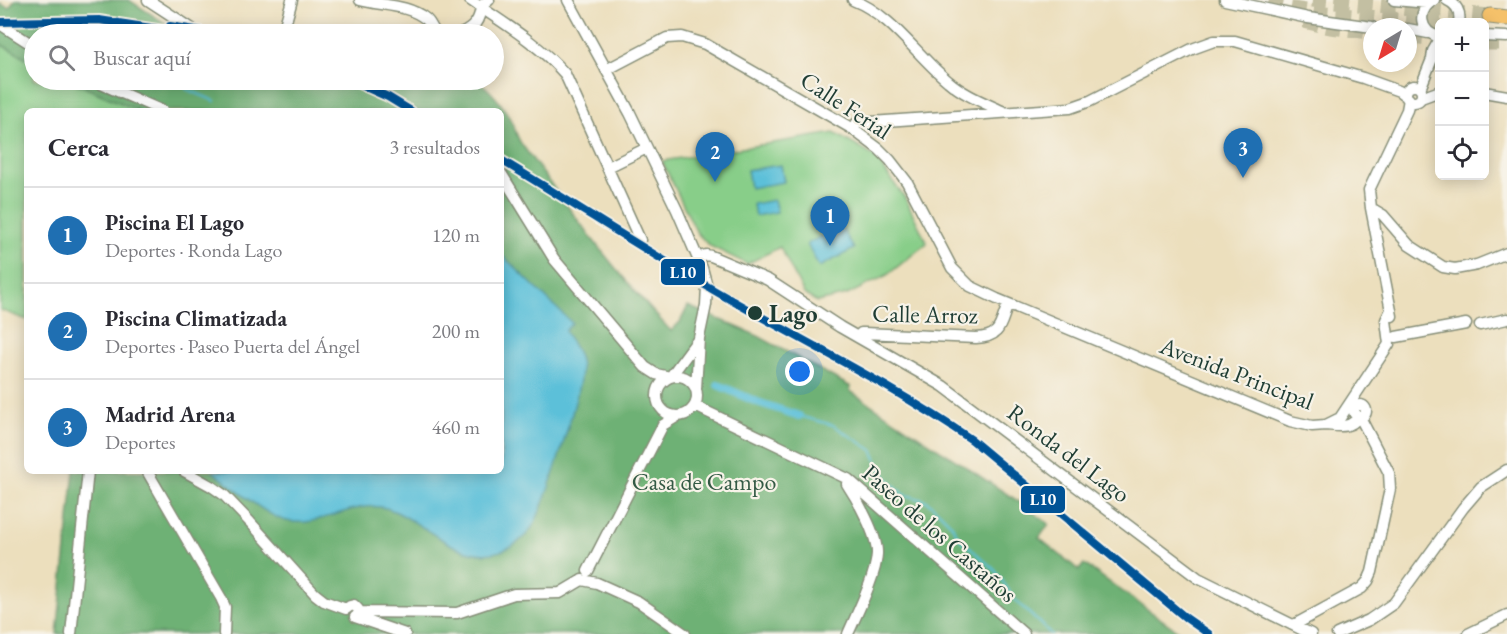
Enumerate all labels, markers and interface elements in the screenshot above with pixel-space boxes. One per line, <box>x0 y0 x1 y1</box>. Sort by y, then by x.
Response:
north arrow <box>1363 18 1417 72</box>
map controls <box>1435 18 1489 180</box>
button: + <box>1435 18 1489 72</box>
search box <box>24 24 504 90</box>
icon: search <box>45 41 78 74</box>
text: Buscar aquí <box>93 43 191 72</box>
street label: Calle Ferial <box>795 64 898 146</box>
button: − <box>1435 72 1489 126</box>
button: locate <box>1435 126 1489 180</box>
pin: 3 <box>1224 128 1262 178</box>
text: Cerca <box>48 130 109 164</box>
pin: 2 <box>696 132 734 182</box>
text: 3 resultados <box>389 134 480 160</box>
pin: 1 <box>810 196 850 246</box>
text: Piscina El Lago <box>105 208 244 237</box>
text: 1 <box>62 222 73 248</box>
text: 120 m <box>432 222 480 248</box>
text: Deportes · Ronda Lago <box>105 237 282 263</box>
line badge: L10 <box>660 258 706 286</box>
text: L10 <box>670 262 697 283</box>
place label: Lago <box>769 298 817 330</box>
street label: Calle Arroz <box>872 298 978 330</box>
text: Piscina Climatizada <box>105 304 287 333</box>
marker: Lago <box>746 304 764 322</box>
text: 2 <box>62 318 73 344</box>
text: 200 m <box>432 318 480 344</box>
street label: Avenida Principal <box>1155 329 1318 417</box>
text: Deportes · Paseo Puerta del Ángel <box>105 333 360 359</box>
your location <box>785 357 814 386</box>
street label: Ronda del Lago <box>1001 397 1137 509</box>
text: Madrid Arena <box>105 400 235 429</box>
text: 3 <box>62 414 73 440</box>
text: 460 m <box>432 414 480 440</box>
text: Deportes <box>105 429 175 455</box>
street label: Paseo de los Castaños <box>856 457 1024 609</box>
park label: Casa de Campo <box>632 466 776 497</box>
line badge: L10 <box>1020 485 1066 514</box>
text: L10 <box>1030 489 1057 510</box>

